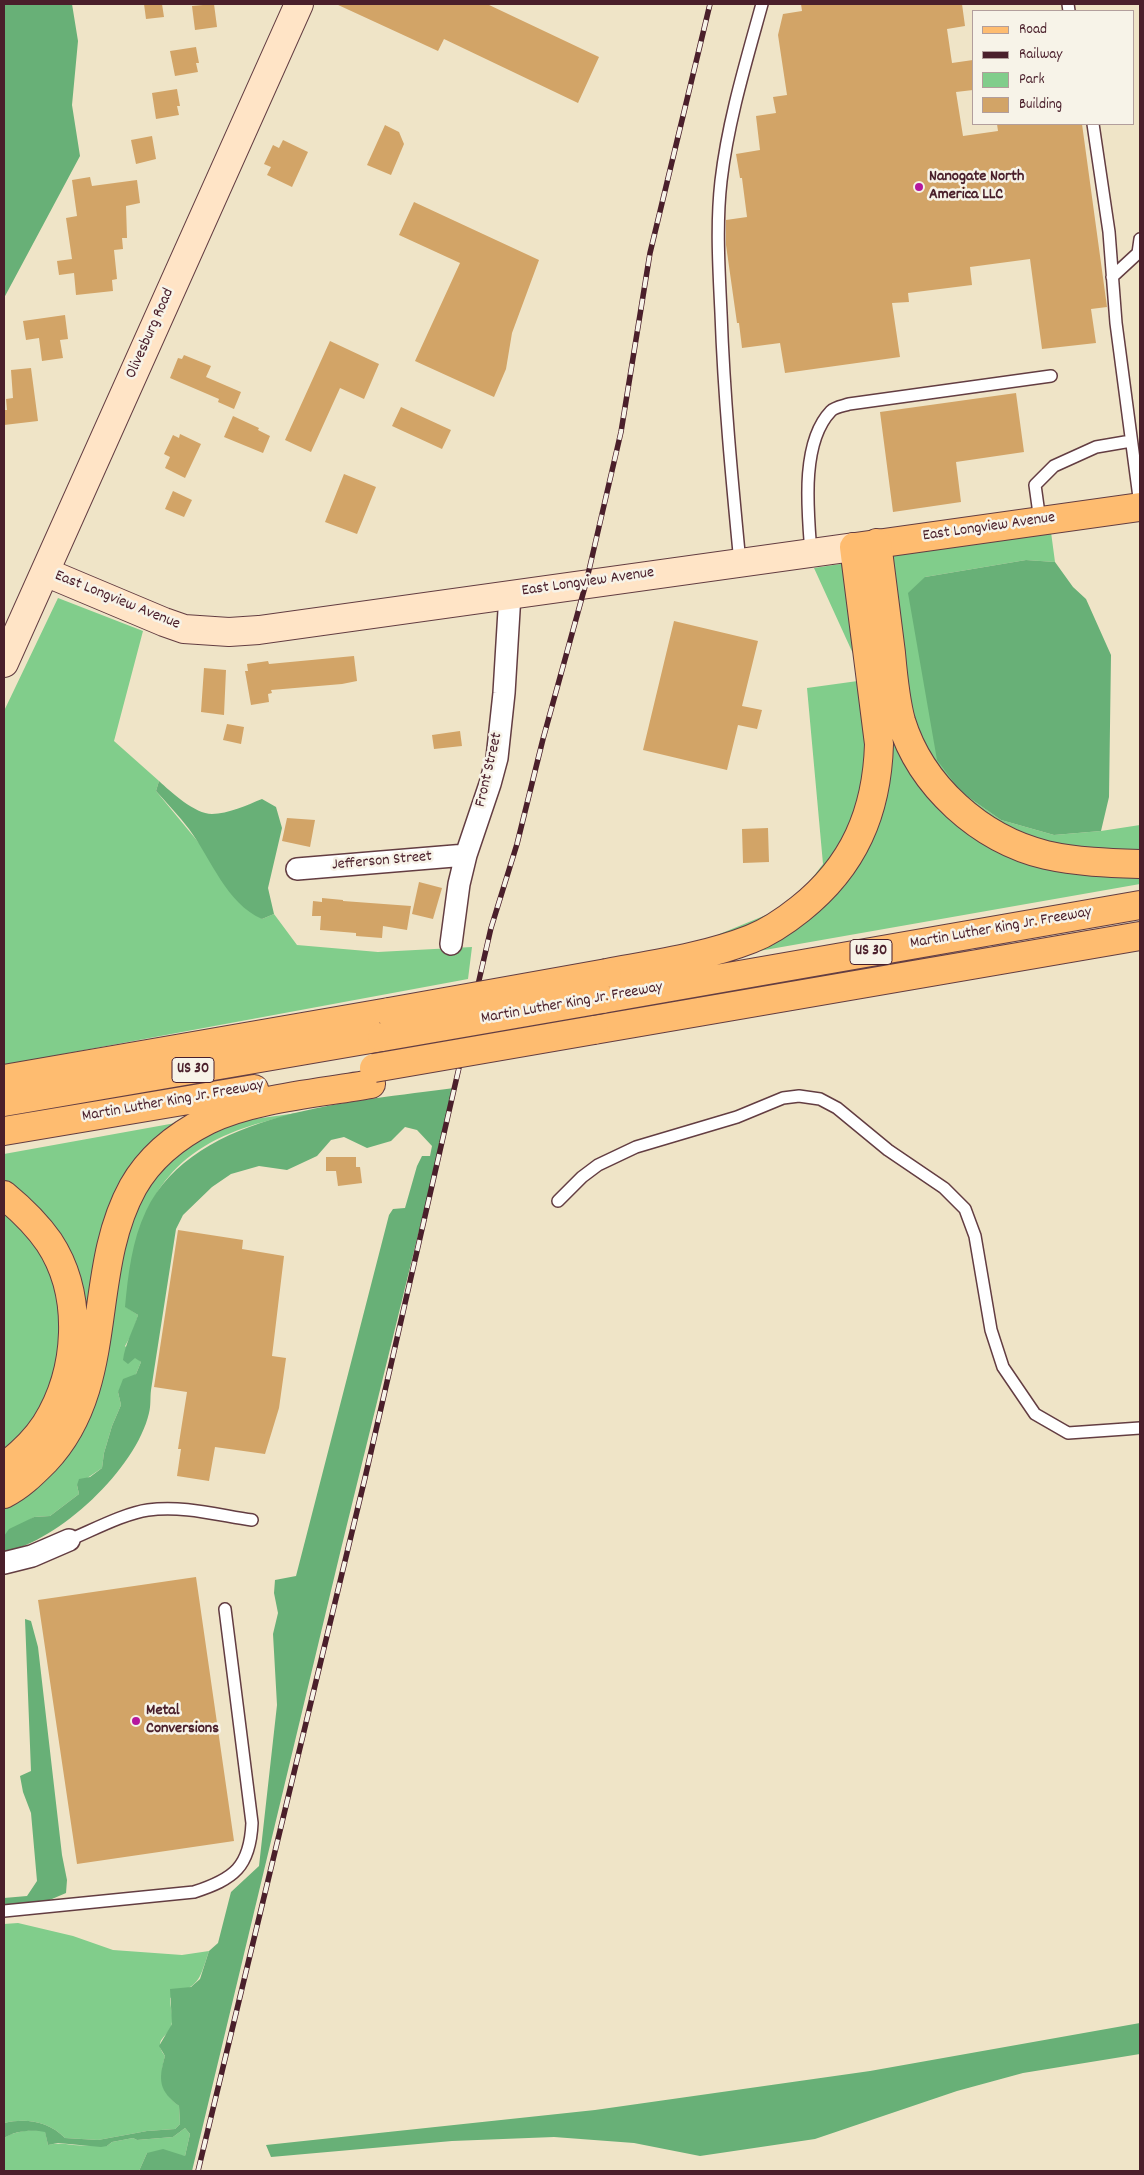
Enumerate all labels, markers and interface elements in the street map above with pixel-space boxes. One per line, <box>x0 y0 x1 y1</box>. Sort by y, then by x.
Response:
legend <box>972 10 1134 125</box>
text: Road <box>1019 19 1047 41</box>
text: Railway <box>1019 44 1062 66</box>
text: Park <box>1019 69 1045 91</box>
text: Building <box>1019 94 1062 116</box>
place label: Nanogate North America LLC <box>929 168 1024 206</box>
marker: Nanogate North America LLC <box>913 181 925 193</box>
street label: Olivesburg Road <box>123 286 179 382</box>
street label: East Longview Avenue <box>922 509 1056 547</box>
street label: East Longview Avenue <box>521 564 655 602</box>
street label: East Longview Avenue <box>52 567 182 635</box>
street label: Front Street <box>472 731 508 809</box>
street label: Jefferson Street <box>331 848 433 876</box>
street label: Martin Luther King Jr. Freeway <box>909 904 1093 954</box>
road number: US 30 <box>850 940 892 964</box>
street label: Martin Luther King Jr. Freeway <box>480 979 664 1029</box>
road number: US 30 <box>172 1058 214 1082</box>
street label: Martin Luther King Jr. Freeway <box>81 1077 265 1127</box>
place label: Metal Conversions <box>146 1702 219 1740</box>
marker: Metal Conversions <box>130 1715 142 1727</box>

